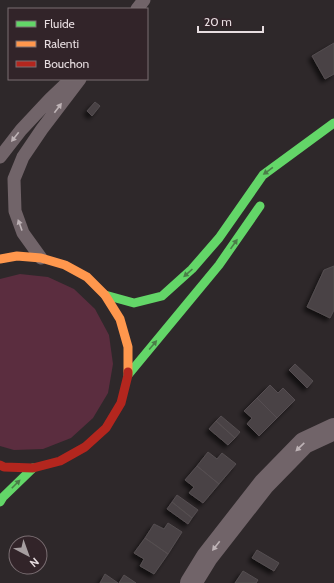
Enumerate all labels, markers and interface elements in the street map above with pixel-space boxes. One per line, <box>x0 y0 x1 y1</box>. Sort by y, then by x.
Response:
legend <box>8 8 148 80</box>
scale bar <box>198 8 263 34</box>
text: 20 m <box>204 14 232 29</box>
text: Fluide <box>44 16 75 31</box>
text: Ralenti <box>44 36 79 51</box>
text: Bouchon <box>44 56 90 71</box>
one-way arrow <box>54 103 62 114</box>
one-way arrow <box>11 132 19 143</box>
one-way arrow <box>263 167 274 175</box>
one-way arrow <box>17 218 23 230</box>
one-way arrow <box>230 238 238 249</box>
one-way arrow <box>183 268 193 278</box>
one-way arrow <box>148 340 157 350</box>
one-way arrow <box>295 442 305 452</box>
one-way arrow <box>11 479 21 489</box>
north arrow <box>8 535 48 575</box>
one-way arrow <box>212 541 220 552</box>
text: N <box>27 555 42 570</box>

